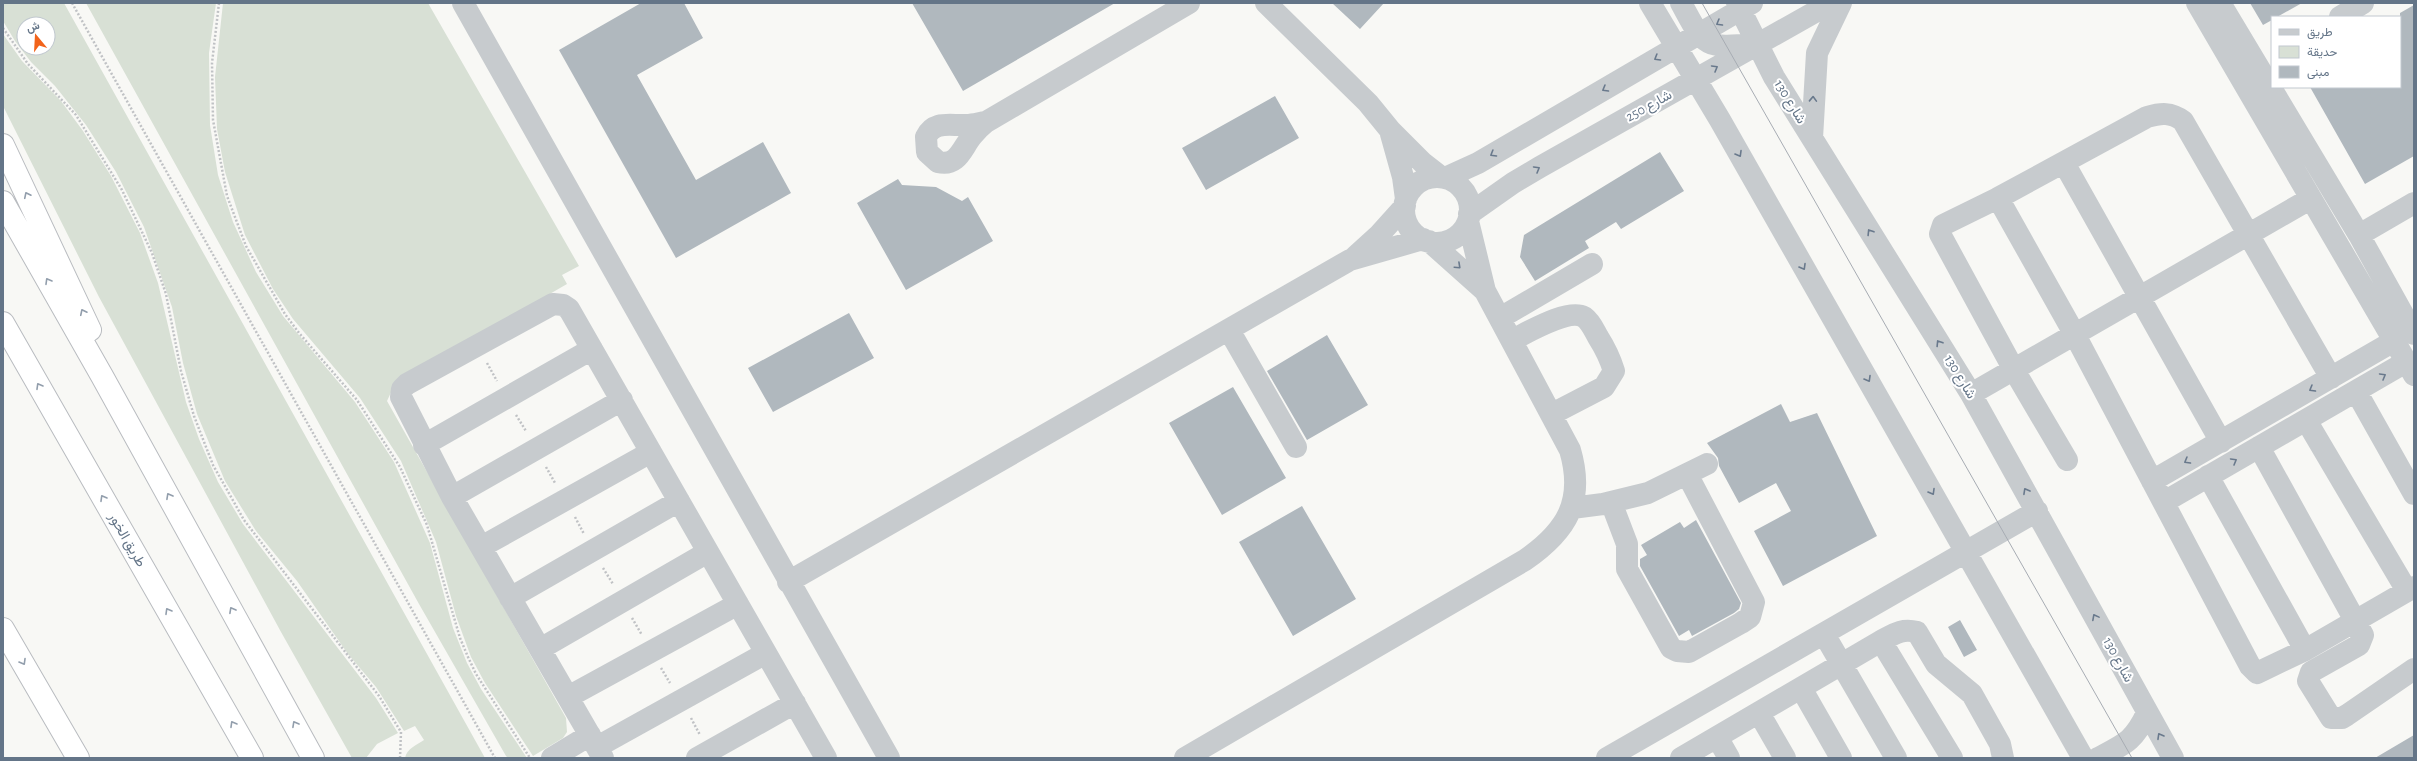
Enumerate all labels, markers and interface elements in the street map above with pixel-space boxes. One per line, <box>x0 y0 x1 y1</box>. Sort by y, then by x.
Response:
north arrow <box>16 16 56 56</box>
legend <box>2271 16 2401 88</box>
one-way arrow <box>1716 18 1723 25</box>
text: ش <box>25 20 41 35</box>
text: طريق <box>2307 26 2333 40</box>
text: حديقة <box>2307 46 2337 59</box>
one-way arrow <box>1654 54 1661 61</box>
one-way arrow <box>1711 66 1719 73</box>
text: مبنى <box>2307 66 2329 80</box>
street label: شارع 130 <box>1769 78 1808 128</box>
one-way arrow <box>1602 84 1609 91</box>
street label: شارع 250 <box>1624 88 1676 127</box>
one-way arrow <box>1809 96 1818 102</box>
one-way arrow <box>1490 149 1497 156</box>
one-way arrow <box>1734 150 1741 157</box>
one-way arrow <box>1533 166 1540 173</box>
one-way arrow <box>24 192 32 199</box>
one-way arrow <box>1867 229 1875 236</box>
one-way arrow <box>1453 261 1460 268</box>
one-way arrow <box>1799 262 1806 270</box>
one-way arrow <box>46 278 53 285</box>
one-way arrow <box>80 309 88 316</box>
one-way arrow <box>1936 340 1943 347</box>
street label: شارع 130 <box>1939 353 1978 403</box>
one-way arrow <box>2379 373 2386 380</box>
one-way arrow <box>1863 375 1870 383</box>
one-way arrow <box>36 383 43 390</box>
one-way arrow <box>2309 384 2316 391</box>
one-way arrow <box>2184 456 2191 463</box>
one-way arrow <box>2230 459 2237 466</box>
one-way arrow <box>1928 488 1935 495</box>
one-way arrow <box>2023 488 2030 495</box>
one-way arrow <box>166 493 173 500</box>
one-way arrow <box>101 495 108 503</box>
street label: طريق الخور <box>105 510 148 570</box>
one-way arrow <box>229 607 236 614</box>
one-way arrow <box>166 608 173 615</box>
one-way arrow <box>2092 614 2100 621</box>
street label: شارع 130 <box>2098 635 2136 686</box>
one-way arrow <box>18 658 25 666</box>
one-way arrow <box>230 721 237 728</box>
one-way arrow <box>292 721 299 728</box>
one-way arrow <box>2157 732 2164 740</box>

